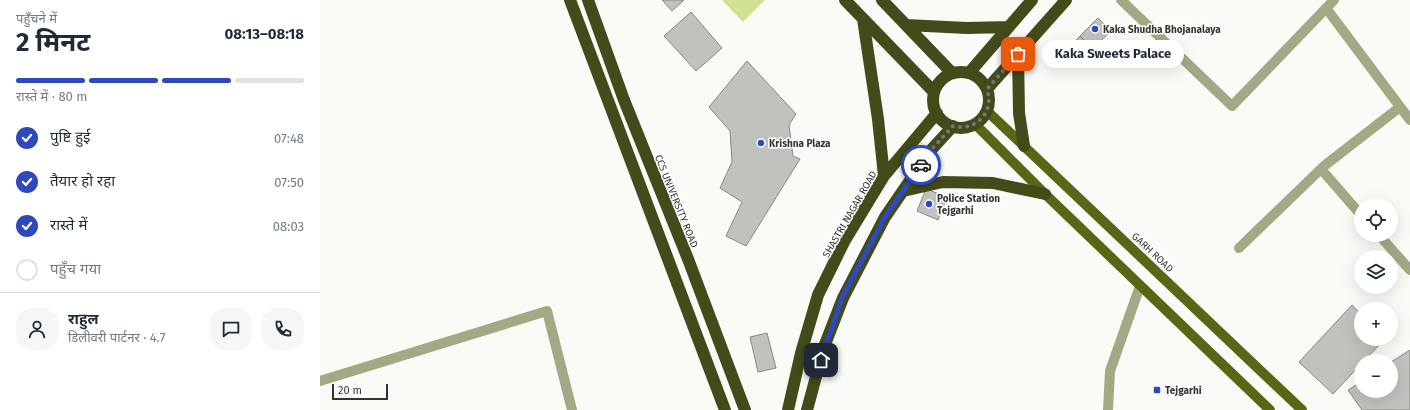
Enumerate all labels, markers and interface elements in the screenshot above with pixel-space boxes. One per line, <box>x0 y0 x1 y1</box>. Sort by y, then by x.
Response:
text: पहुँचने में <box>16 11 57 26</box>
marker: Kaka Shudha Bhojanalaya <box>1090 24 1100 34</box>
place label: Kaka Shudha Bhojanalaya <box>1103 24 1221 36</box>
text: 08:13–08:18 <box>225 25 304 43</box>
text: 2 मिनट <box>16 27 90 58</box>
pin <box>1001 37 1035 71</box>
callout: Kaka Sweets Palace <box>1042 40 1184 68</box>
icon: bag <box>1007 43 1029 65</box>
text: Kaka Sweets Palace <box>1055 46 1171 61</box>
text: रास्ते में · 80 m <box>16 89 87 104</box>
icon: check <box>16 127 38 149</box>
text: पुष्टि हुई <box>50 128 90 146</box>
text: 07:48 <box>274 131 304 146</box>
marker: Krishna Plaza <box>756 138 766 148</box>
place label: Krishna Plaza <box>769 138 831 150</box>
courier <box>901 145 941 185</box>
street label: CCS UNIVERSITY ROAD <box>652 153 700 250</box>
icon: car <box>910 154 932 176</box>
street label: SHASTRI NAGAR ROAD <box>820 169 880 260</box>
icon: check <box>16 171 38 193</box>
text: तैयार हो रहा <box>50 172 115 190</box>
text: 07:50 <box>274 175 304 190</box>
place label: Police Station Tejgarhi <box>937 193 1000 217</box>
map controls <box>1354 198 1398 398</box>
button: locate <box>1354 198 1398 242</box>
marker: Police Station Tejgarhi <box>924 199 934 209</box>
icon: check <box>16 215 38 237</box>
text: रास्ते में <box>50 216 87 234</box>
text: 08:03 <box>273 219 304 234</box>
street label: GARH ROAD <box>1129 230 1176 275</box>
button: layers <box>1354 250 1398 294</box>
text: पहुँच गया <box>50 260 101 278</box>
button: + <box>1354 302 1398 346</box>
button: person <box>16 308 58 350</box>
button: chat <box>210 308 252 350</box>
button: phone <box>262 308 304 350</box>
text: राहुल <box>68 310 99 328</box>
text: डिलीवरी पार्टनर · 4.7 <box>68 330 166 345</box>
pin <box>804 343 838 377</box>
icon: home <box>810 349 832 371</box>
button: − <box>1354 354 1398 398</box>
scale bar <box>332 382 388 401</box>
text: 20 m <box>338 384 362 397</box>
marker: Tejgarhi <box>1152 385 1162 395</box>
place label: Tejgarhi <box>1165 385 1202 397</box>

